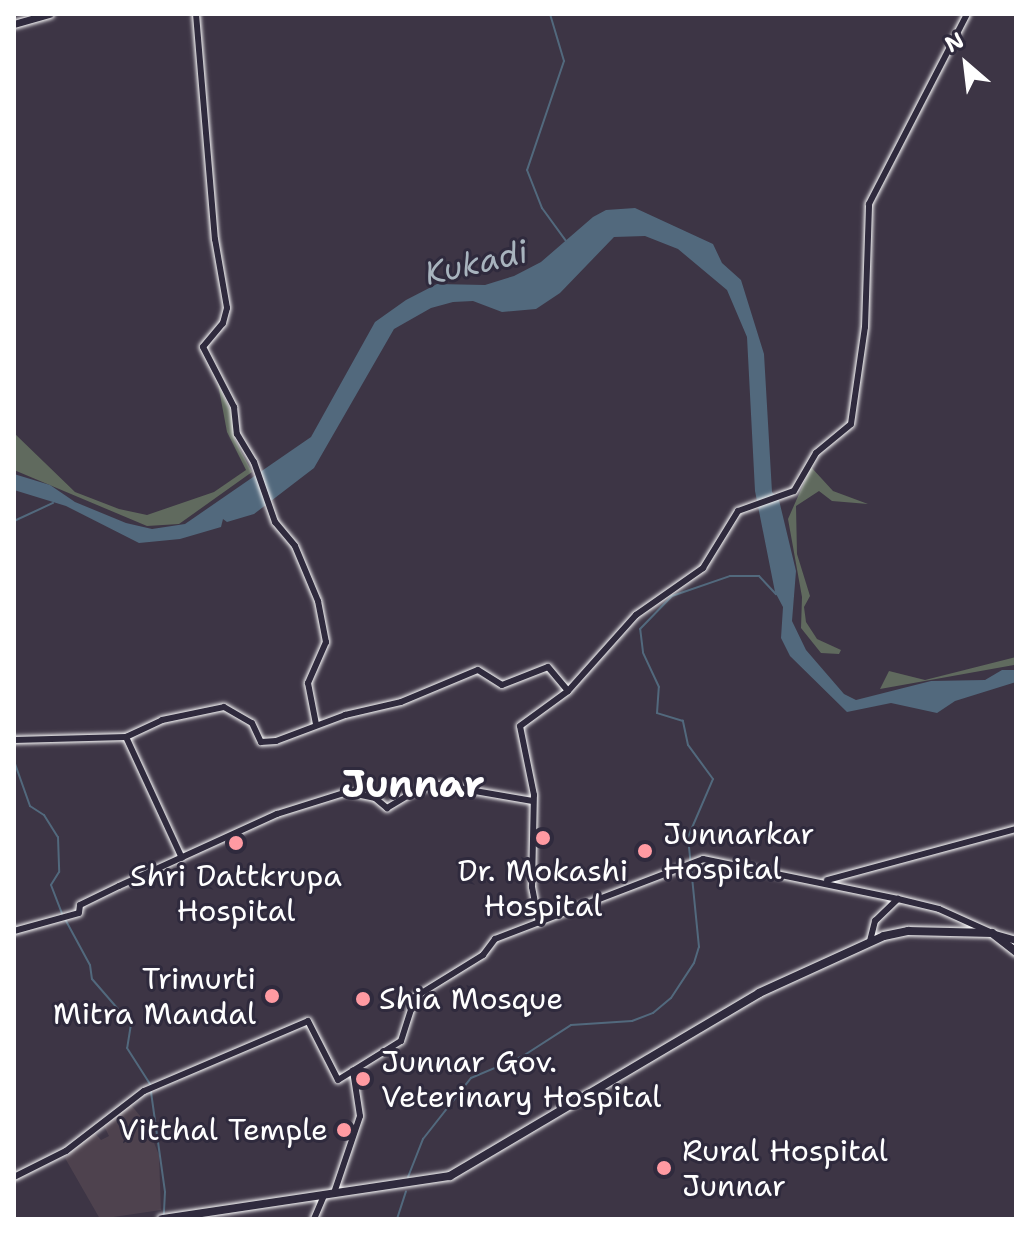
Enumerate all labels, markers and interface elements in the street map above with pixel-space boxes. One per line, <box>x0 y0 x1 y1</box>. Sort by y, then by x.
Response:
north arrow <box>926 24 1006 104</box>
text: N <box>940 25 969 59</box>
water label: Kukadi <box>421 233 531 293</box>
district label: Junnar <box>341 761 485 807</box>
place label: Junnarkar Hospital <box>663 816 815 886</box>
marker: Dr. Mokashi Hospital <box>532 827 554 849</box>
marker: Shri Dattkrupa Hospital <box>225 832 247 854</box>
marker: Junnarkar Hospital <box>634 840 656 862</box>
place label: Dr. Mokashi Hospital <box>458 853 628 924</box>
place label: Shri Dattkrupa Hospital <box>130 858 342 928</box>
place label: Trimurti Mitra Mandal <box>53 961 256 1032</box>
place label: Shia Mosque <box>379 981 563 1017</box>
marker: Trimurti Mitra Mandal <box>263 987 281 1005</box>
marker: Shia Mosque <box>354 990 372 1008</box>
place label: Junnar Gov. Veterinary Hospital <box>381 1044 661 1114</box>
marker: Junnar Gov. Veterinary Hospital <box>352 1068 374 1090</box>
place label: Vitthal Temple <box>118 1112 328 1148</box>
marker: Vitthal Temple <box>335 1121 353 1139</box>
place label: Rural Hospital Junnar <box>682 1133 888 1204</box>
marker: Rural Hospital Junnar <box>653 1157 675 1179</box>

